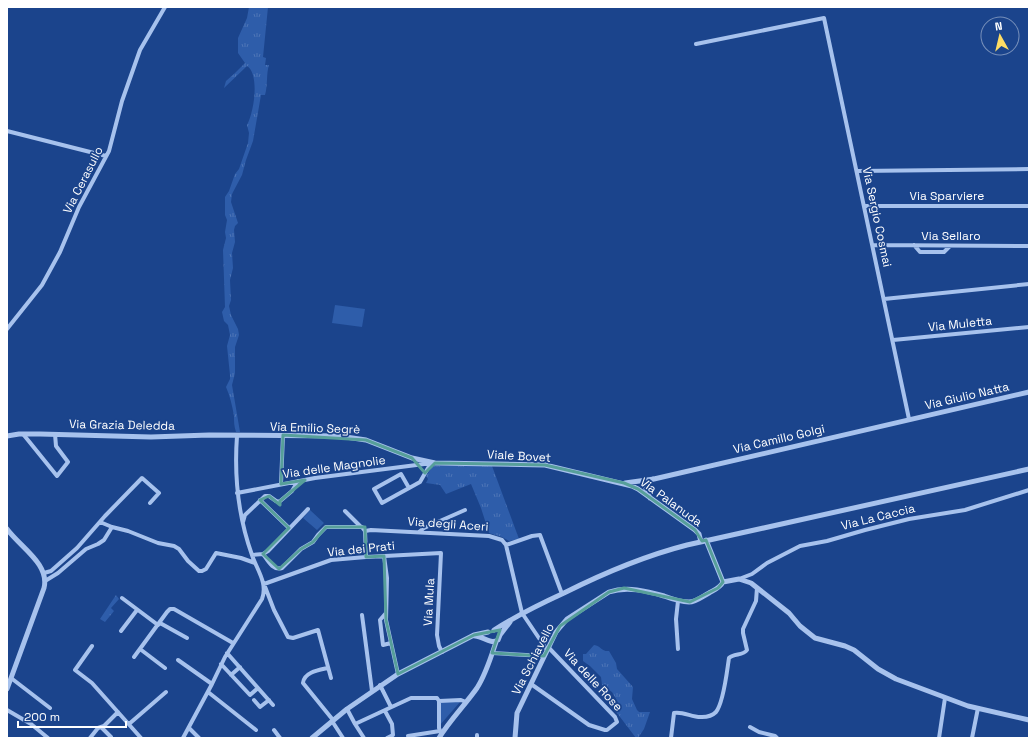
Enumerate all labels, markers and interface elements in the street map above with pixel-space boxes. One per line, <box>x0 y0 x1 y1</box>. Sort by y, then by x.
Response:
north arrow <box>980 16 1020 56</box>
text: N <box>994 19 1003 34</box>
street label: Via Cerasullo <box>59 144 107 216</box>
street label: Via Sergio Cosmai <box>859 166 895 269</box>
street label: Via Sparviere <box>910 188 984 204</box>
street label: Via Sellaro <box>921 228 981 244</box>
street label: Via Muletta <box>927 313 993 335</box>
street label: Via Giulio Natta <box>923 379 1011 413</box>
street label: Via Grazia Deledda <box>69 416 175 434</box>
street label: Via Emilio Segrè <box>270 418 360 438</box>
street label: Via Camillo Golgi <box>732 421 826 457</box>
street label: Viale Bovet <box>487 446 551 466</box>
street label: Via delle Magnolie <box>281 452 387 482</box>
street label: Via Palanuda <box>637 474 705 530</box>
street label: Via La Caccia <box>839 500 917 534</box>
street label: Via degli Aceri <box>407 513 489 535</box>
street label: Via dei Prati <box>326 537 396 560</box>
street label: Via Mula <box>420 578 438 626</box>
street label: Via Schiavello <box>508 620 558 698</box>
street label: Via delle Rose <box>560 645 626 715</box>
scale bar <box>18 703 126 729</box>
text: 200 m <box>24 709 60 725</box>

